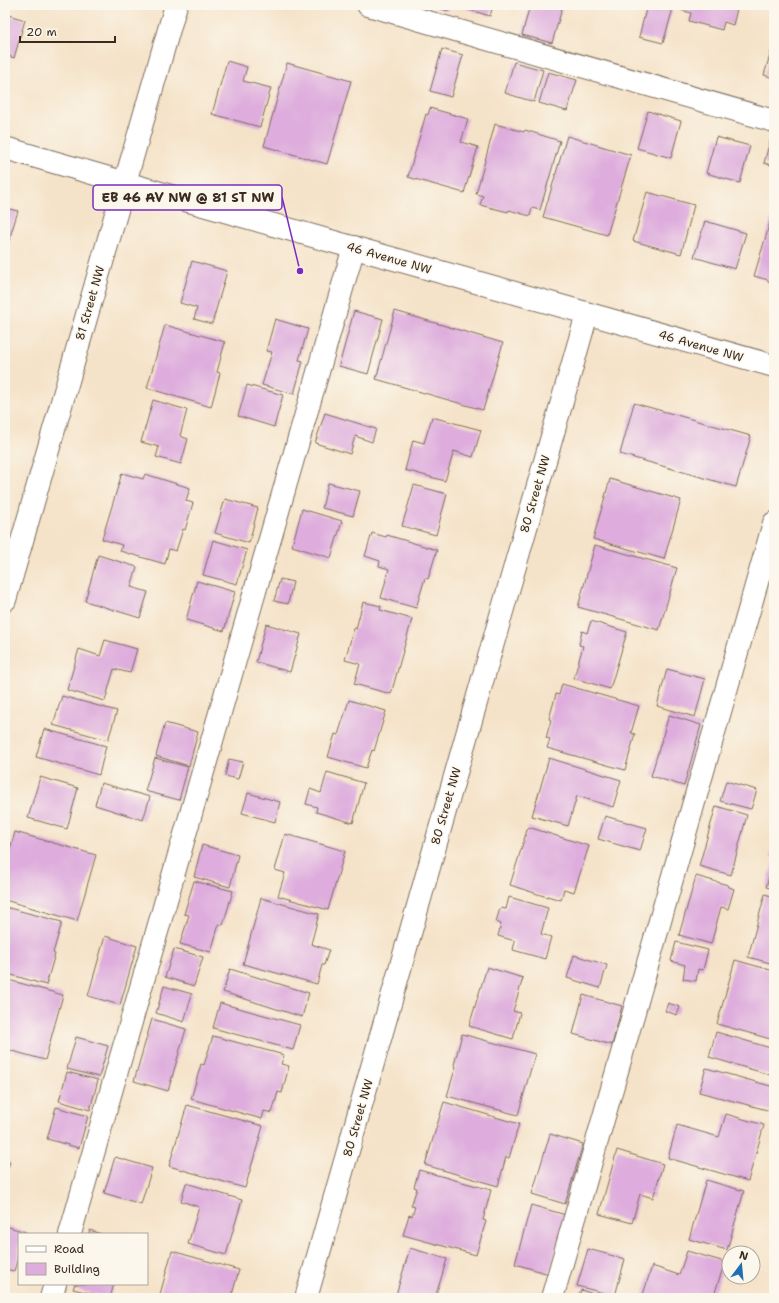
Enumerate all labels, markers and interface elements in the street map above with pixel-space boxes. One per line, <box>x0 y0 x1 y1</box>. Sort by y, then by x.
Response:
scale bar <box>20 18 115 44</box>
text: 20 m <box>26 24 57 40</box>
callout: EB 46 AV NW @ 81 ST NW <box>93 185 282 210</box>
text: EB 46 AV NW @ 81 ST NW <box>101 189 275 206</box>
street label: 46 Avenue NW <box>345 238 433 278</box>
street label: 81 Street NW <box>72 264 108 342</box>
street label: 46 Avenue NW <box>657 326 745 366</box>
street label: 80 Street NW <box>516 453 554 535</box>
street label: 80 Street NW <box>427 765 465 847</box>
street label: 80 Street NW <box>339 1077 377 1159</box>
legend <box>18 1233 148 1285</box>
text: Road <box>54 1241 85 1257</box>
north arrow <box>721 1245 761 1285</box>
text: N <box>737 1247 750 1264</box>
text: Building <box>54 1261 100 1277</box>

